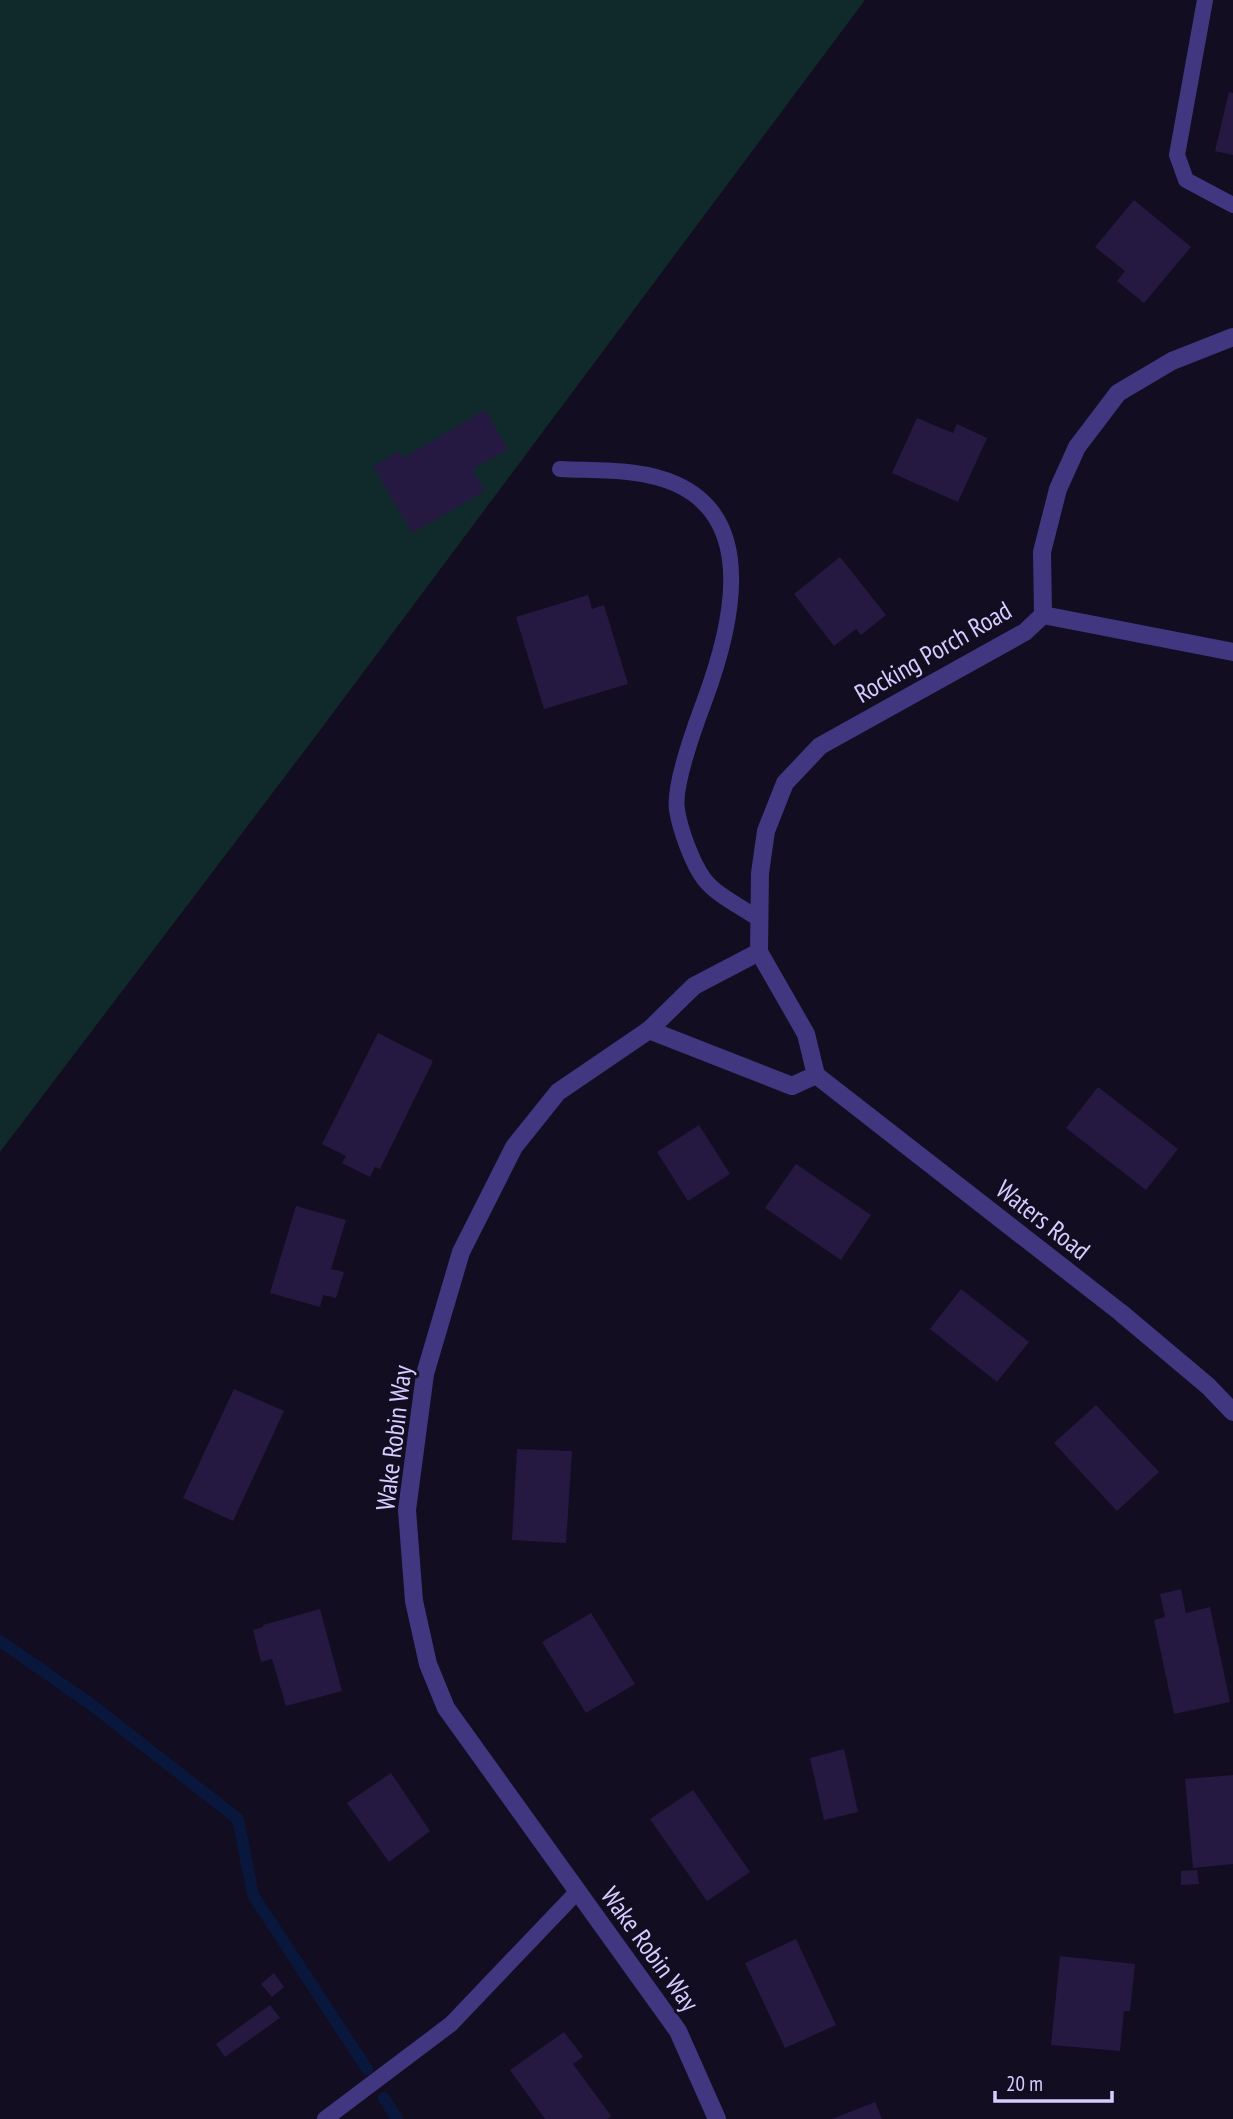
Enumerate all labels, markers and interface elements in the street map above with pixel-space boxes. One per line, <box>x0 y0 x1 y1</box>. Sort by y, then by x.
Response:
street label: Rocking Porch Road <box>848 593 1017 710</box>
street label: Waters Road <box>990 1173 1097 1267</box>
street label: Wake Robin Way <box>368 1363 419 1512</box>
street label: Wake Robin Way <box>594 1880 707 2018</box>
scale bar <box>995 2060 1112 2104</box>
text: 20 m <box>1006 2070 1043 2097</box>

